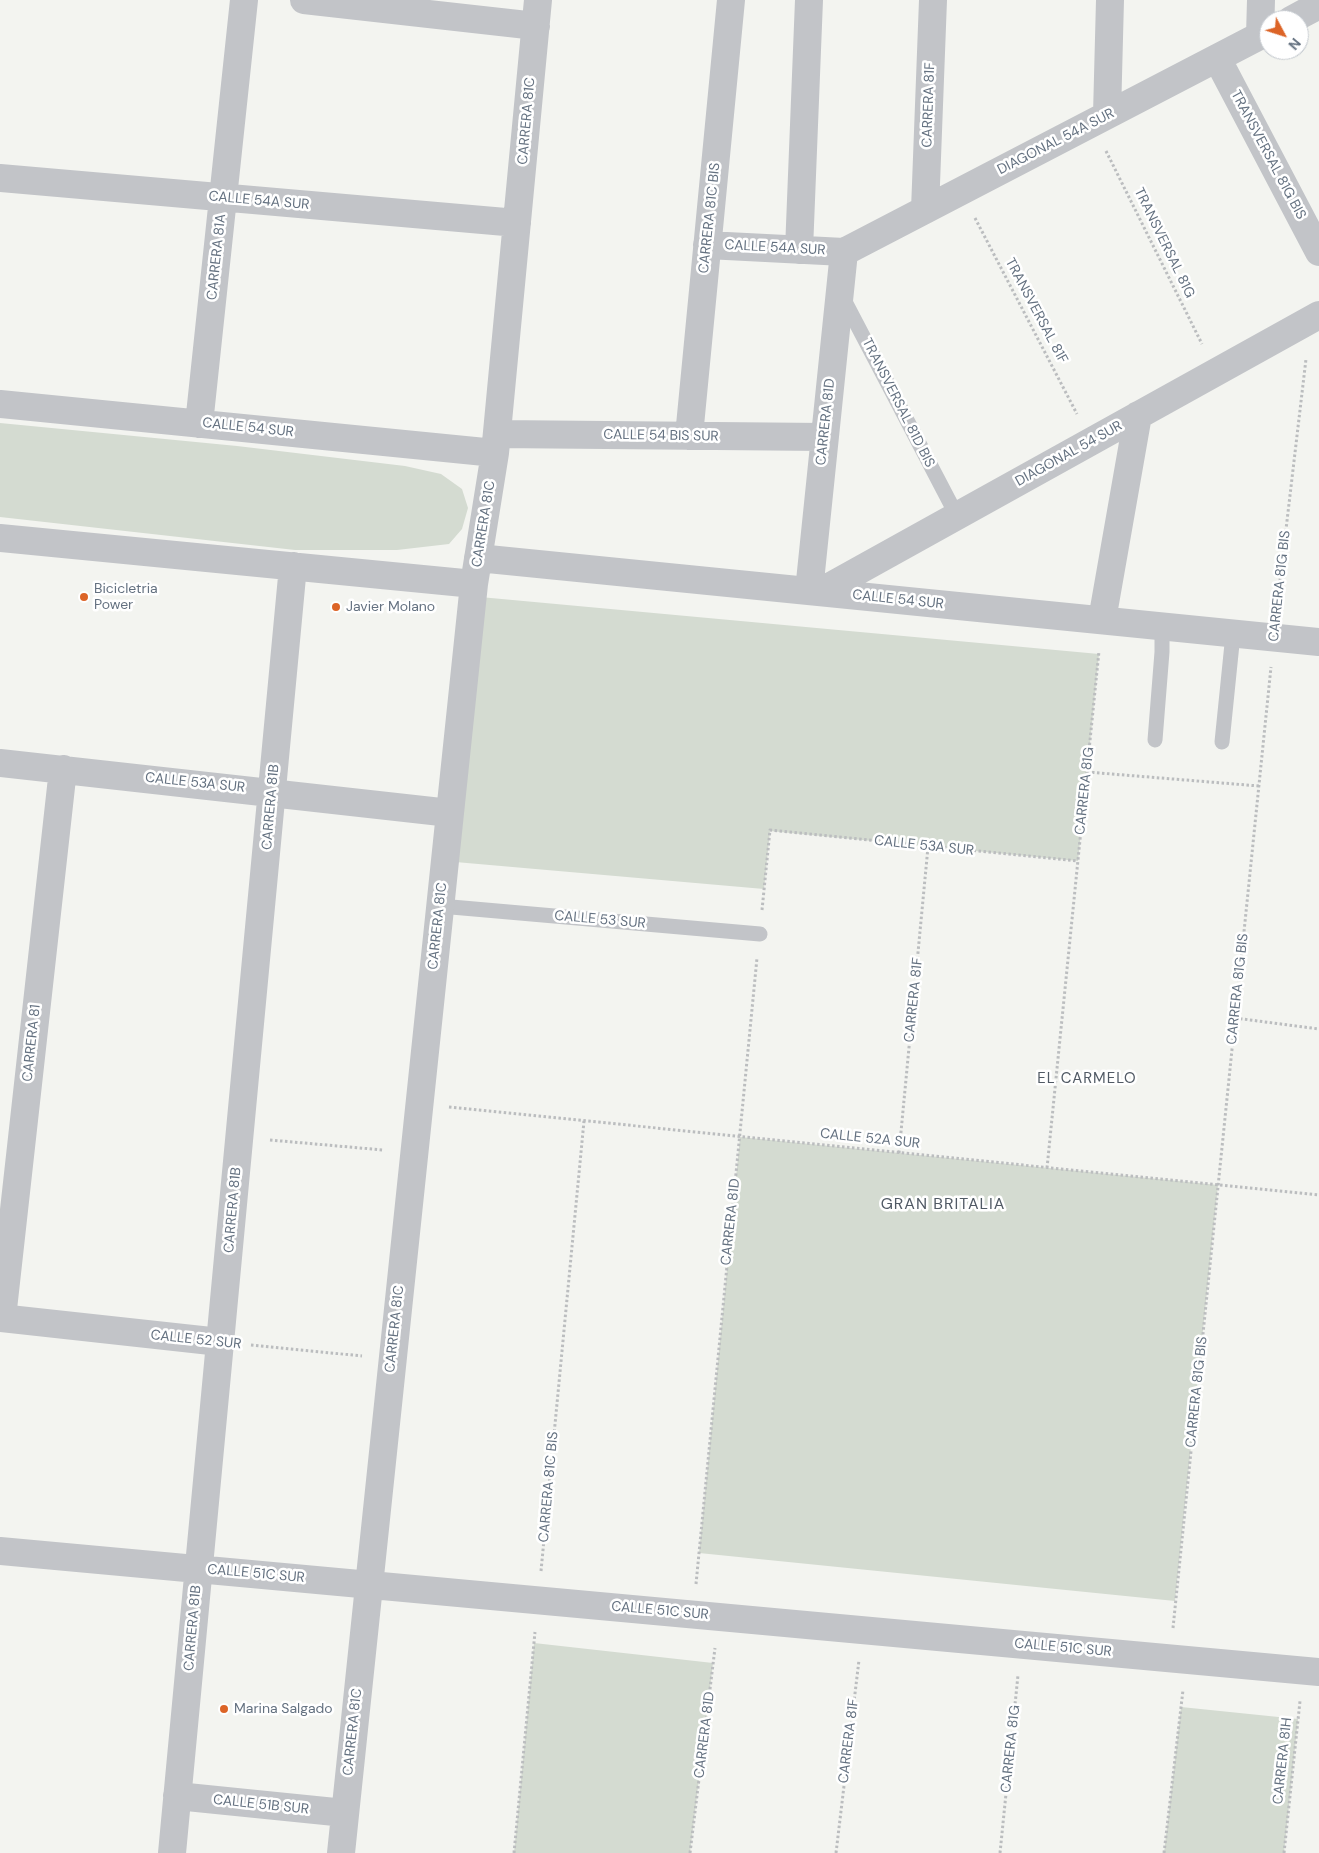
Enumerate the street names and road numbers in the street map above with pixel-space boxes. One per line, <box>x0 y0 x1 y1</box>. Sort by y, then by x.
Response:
street label: CARRERA 81F <box>919 62 939 148</box>
street label: CARRERA 81C <box>515 77 539 165</box>
street label: TRANSVERSAL 81G BIS <box>1227 88 1309 222</box>
street label: DIAGONAL 54A SUR <box>995 105 1117 179</box>
street label: CARRERA 81C BIS <box>696 162 724 274</box>
street label: TRANSVERSAL 81G <box>1130 185 1198 301</box>
street label: CALLE 54A SUR <box>208 188 310 214</box>
street label: CARRERA 81A <box>204 213 230 301</box>
street label: CALLE 54A SUR <box>724 237 826 259</box>
street label: TRANSVERSAL 81F <box>1001 255 1071 367</box>
street label: TRANSVERSAL 81D BIS <box>858 336 938 470</box>
street label: CARRERA 81D <box>813 378 839 466</box>
street label: CALLE 54 SUR <box>201 415 295 441</box>
street label: DIAGONAL 54 SUR <box>1013 418 1125 490</box>
street label: CALLE 54 BIS SUR <box>603 427 719 445</box>
street label: CARRERA 81C <box>469 479 499 569</box>
street label: CARRERA 81G BIS <box>1266 530 1294 642</box>
street label: CALLE 54 SUR <box>851 587 945 613</box>
street label: CARRERA 81G <box>1072 746 1098 836</box>
street label: CARRERA 81B <box>259 763 283 851</box>
street label: CALLE 53A SUR <box>144 769 246 797</box>
street label: CALLE 53A SUR <box>873 832 975 860</box>
street label: CARRERA 81C <box>425 882 451 970</box>
street label: CALLE 53 SUR <box>554 908 646 932</box>
street label: CARRERA 81G BIS <box>1224 933 1252 1045</box>
street label: CARRERA 81F <box>901 957 927 1043</box>
street label: CARRERA 81 <box>20 1004 44 1082</box>
street label: CALLE 52A SUR <box>819 1125 921 1153</box>
street label: CARRERA 81B <box>221 1166 245 1254</box>
street label: CARRERA 81D <box>718 1178 744 1266</box>
street label: CARRERA 81C <box>382 1285 408 1373</box>
street label: CALLE 52 SUR <box>150 1327 242 1353</box>
street label: CARRERA 81G BIS <box>1183 1336 1211 1448</box>
street label: CARRERA 81C BIS <box>536 1431 562 1543</box>
street label: CALLE 51C SUR <box>207 1561 305 1587</box>
street label: CARRERA 81B <box>181 1584 205 1672</box>
street label: CALLE 51C SUR <box>611 1598 709 1624</box>
street label: CALLE 51C SUR <box>1014 1635 1112 1661</box>
street label: CARRERA 81C <box>340 1688 366 1776</box>
street label: CARRERA 81D <box>691 1691 719 1779</box>
street label: CARRERA 81F <box>835 1698 863 1784</box>
street label: CARRERA 81G <box>998 1704 1024 1794</box>
street label: CARRERA 81H <box>1270 1717 1296 1805</box>
street label: CALLE 51B SUR <box>212 1792 310 1818</box>

